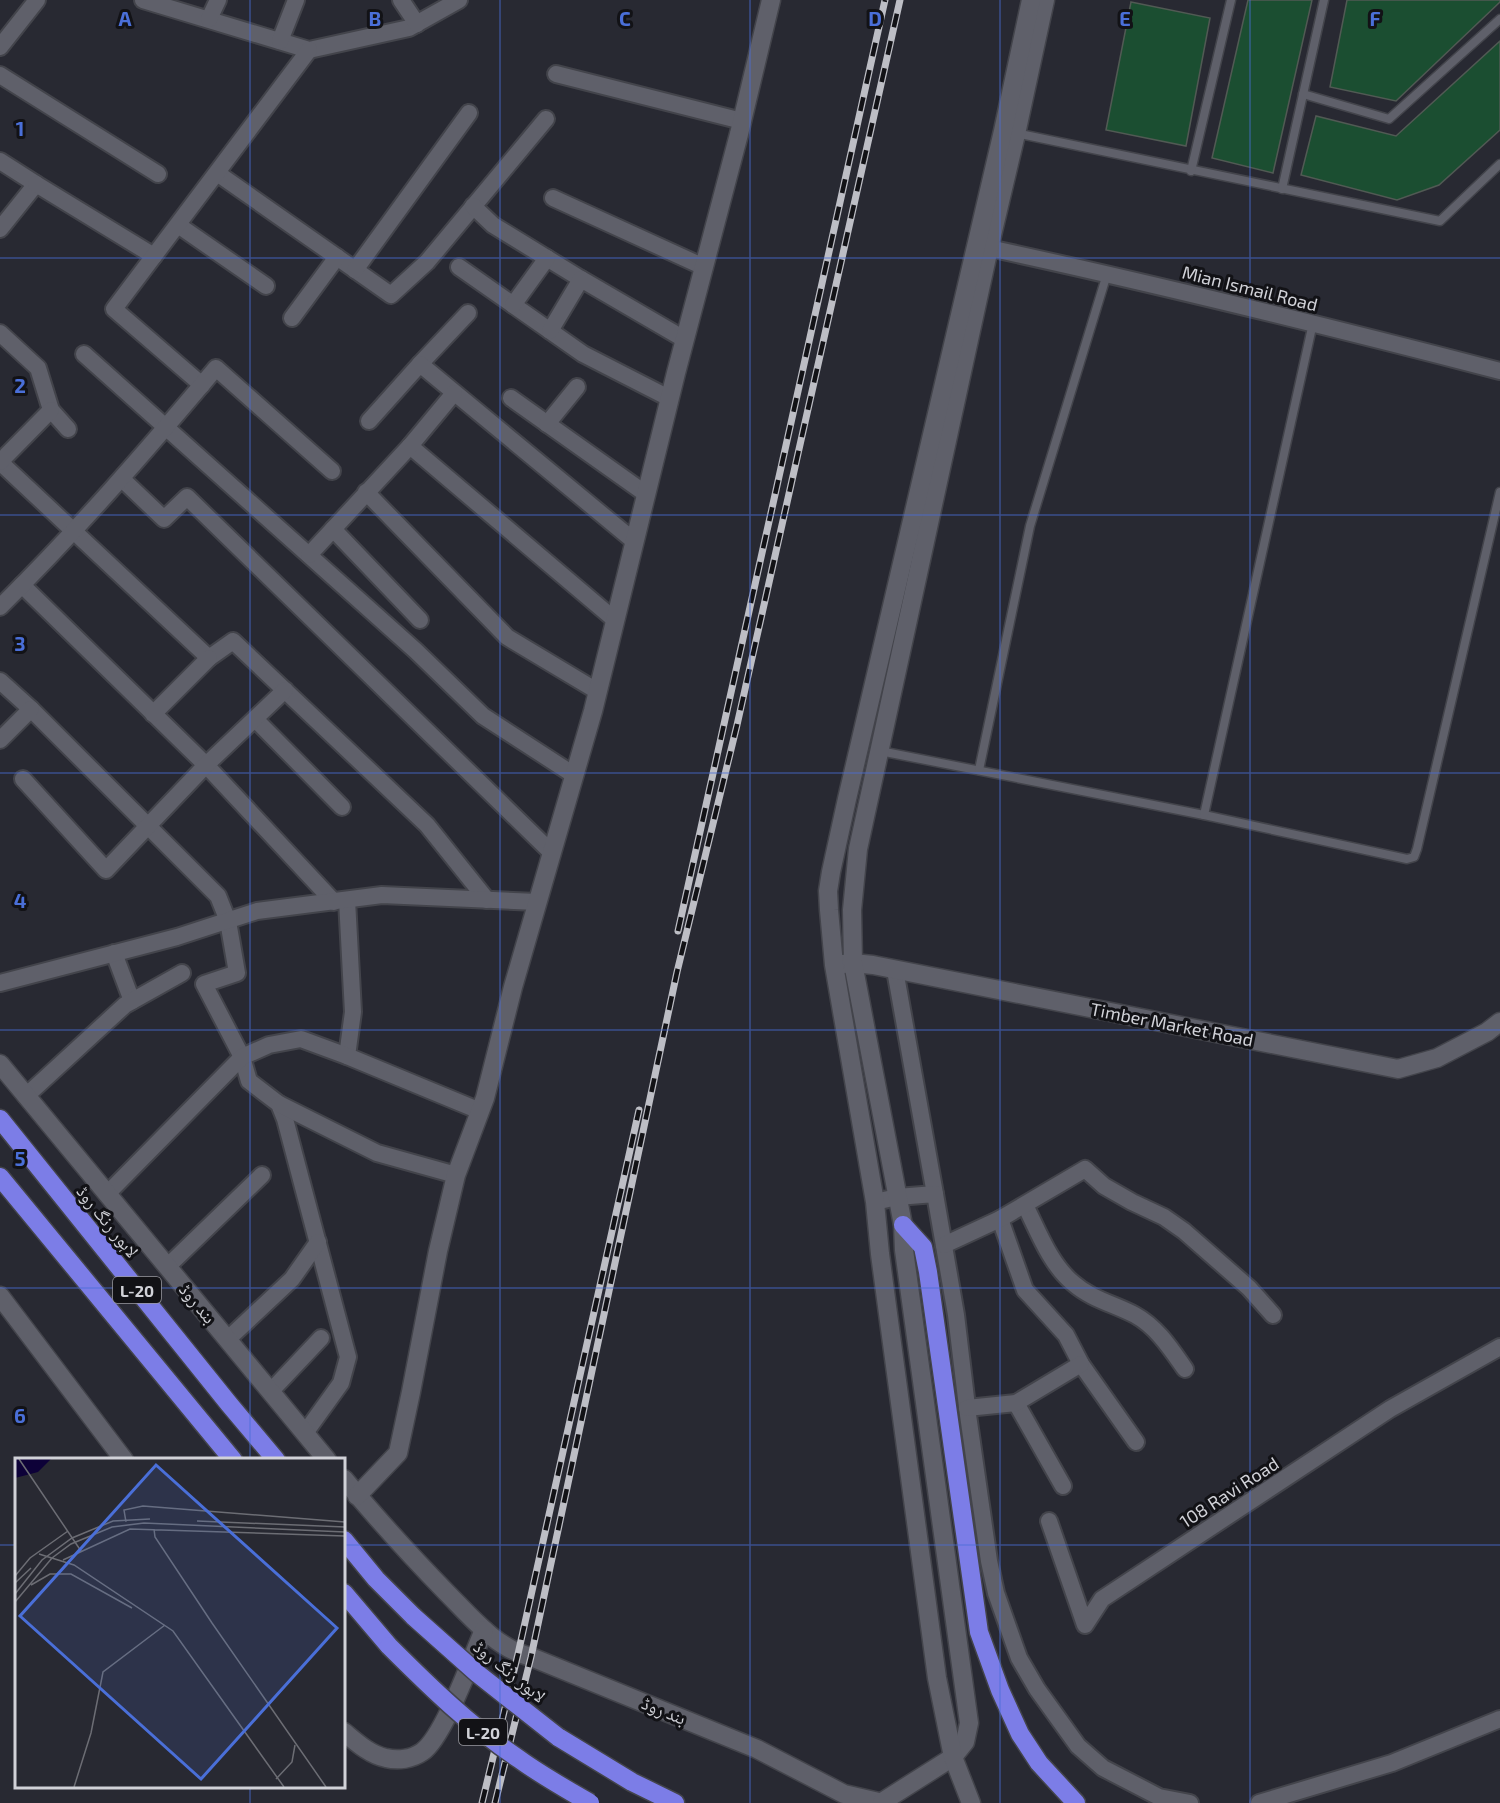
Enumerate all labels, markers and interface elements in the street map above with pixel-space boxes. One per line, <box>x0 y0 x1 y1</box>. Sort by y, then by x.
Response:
text: A <box>118 6 132 30</box>
text: B <box>369 6 381 30</box>
text: C <box>619 6 631 30</box>
text: D <box>868 6 882 30</box>
text: E <box>1119 6 1131 30</box>
text: F <box>1369 6 1381 30</box>
text: 1 <box>16 116 24 140</box>
street label: Mian Ismail Road <box>1180 261 1320 315</box>
text: 2 <box>14 373 26 397</box>
text: 3 <box>14 631 26 655</box>
text: 4 <box>14 888 27 912</box>
street label: Timber Market Road <box>1089 997 1255 1051</box>
text: 5 <box>14 1146 26 1170</box>
street label: لاہور رنگ روڈ <box>72 1181 144 1261</box>
road number: L-20 <box>113 1277 161 1303</box>
street label: بند روڈ <box>174 1278 221 1328</box>
text: 6 <box>14 1403 26 1427</box>
street label: 108 Ravi Road <box>1175 1452 1283 1532</box>
inset map <box>15 1458 345 1788</box>
street label: لاہور رنگ روڈ <box>470 1635 550 1707</box>
street label: بند روڈ <box>639 1691 689 1729</box>
road number: L-20 <box>459 1719 507 1745</box>

